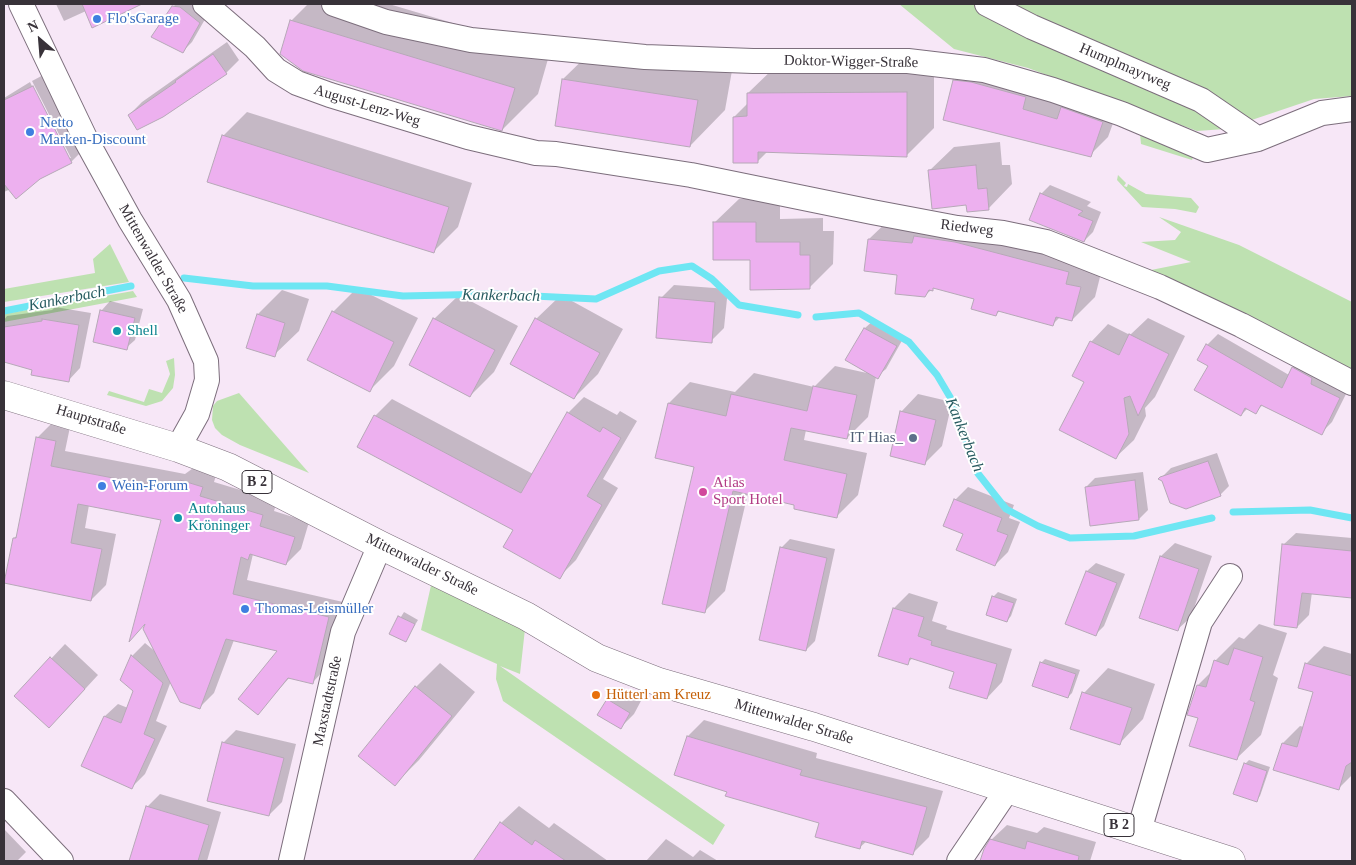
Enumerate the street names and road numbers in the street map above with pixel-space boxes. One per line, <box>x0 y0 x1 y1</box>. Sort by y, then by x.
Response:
street label: Humplmayrweg <box>1077 40 1173 94</box>
street label: Doktor-Wigger-Straße <box>784 52 918 72</box>
street label: August-Lenz-Weg <box>312 81 422 131</box>
street label: Mittenwalder Straße <box>114 201 192 317</box>
street label: Riedweg <box>939 216 995 240</box>
street label: Hauptstraße <box>54 401 128 439</box>
road number: B 2 <box>242 471 272 494</box>
street label: Mittenwalder Straße <box>363 530 481 600</box>
street label: Maxstadtstraße <box>310 654 346 748</box>
street label: Mittenwalder Straße <box>733 695 855 749</box>
road number: B 2 <box>1104 814 1134 836</box>

